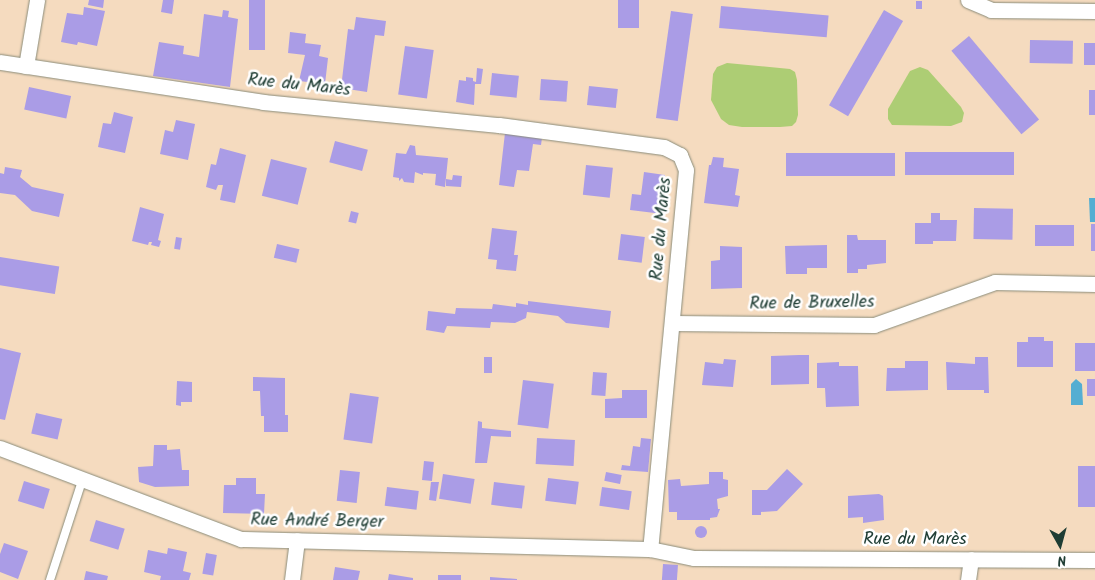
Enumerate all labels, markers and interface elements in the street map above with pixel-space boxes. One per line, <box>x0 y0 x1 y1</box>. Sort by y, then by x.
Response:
street label: Rue du Marès <box>246 70 352 102</box>
street label: Rue du Marès <box>647 177 677 281</box>
street label: Rue de Bruxelles <box>749 292 875 316</box>
street label: Rue André Berger <box>250 510 384 534</box>
north arrow <box>1035 520 1085 570</box>
street label: Rue du Marès <box>863 529 967 551</box>
text: N <box>1056 548 1068 571</box>

